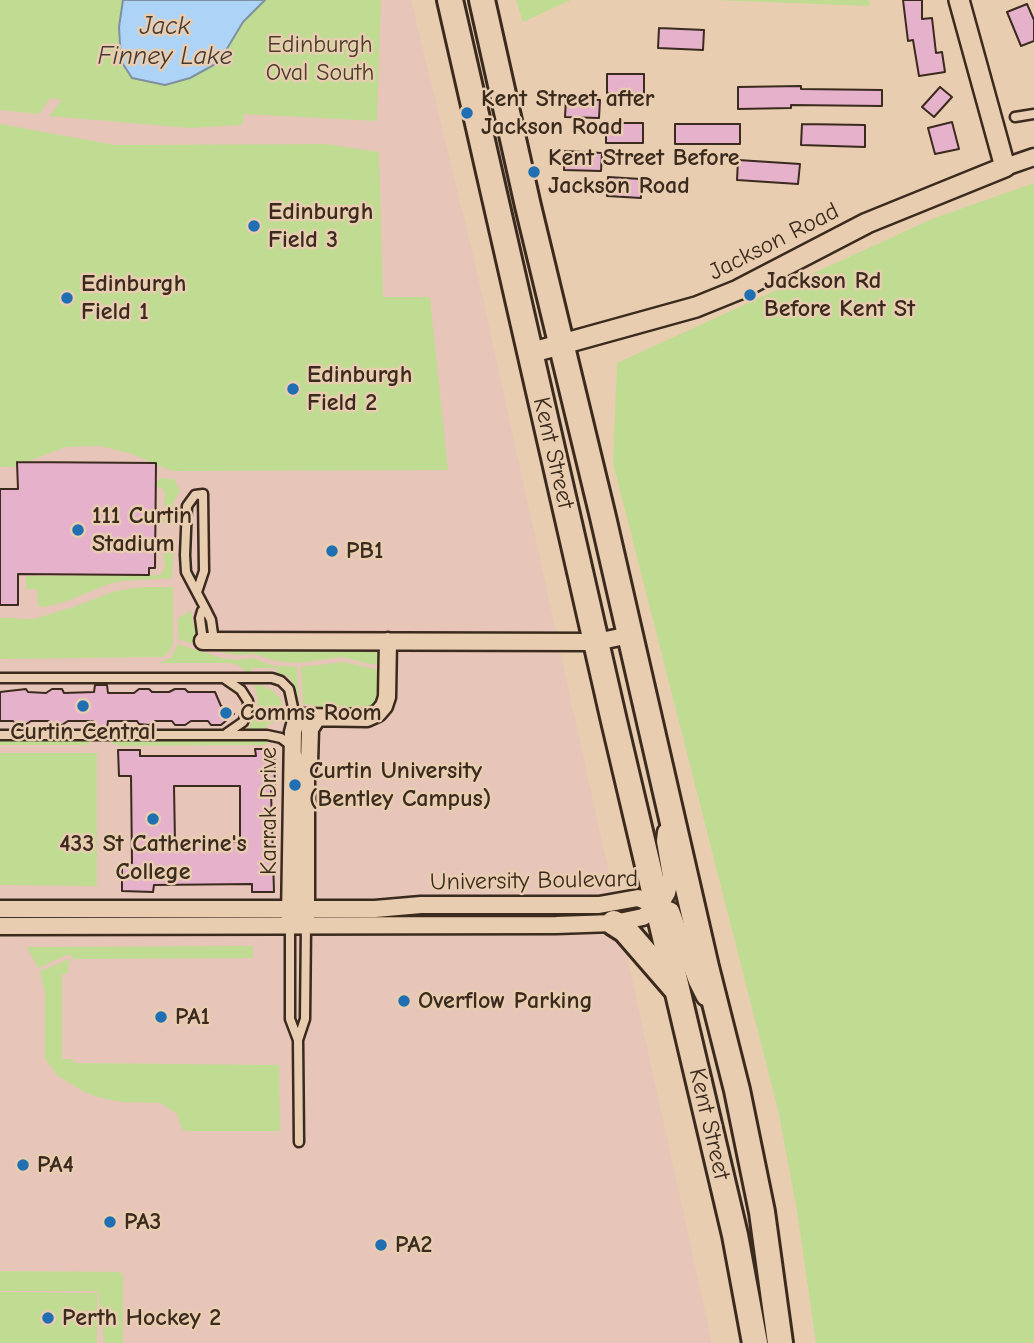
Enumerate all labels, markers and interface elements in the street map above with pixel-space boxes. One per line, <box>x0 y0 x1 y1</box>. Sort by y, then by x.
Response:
water label: Jack Finney Lake <box>98 11 232 72</box>
park label: Edinburgh Oval South <box>266 31 374 87</box>
place label: Kent Street after Jackson Road <box>481 85 654 141</box>
marker: Kent Street after Jackson Road <box>459 105 475 121</box>
place label: Kent Street Before Jackson Road <box>548 144 739 200</box>
marker: Kent Street Before Jackson Road <box>526 164 542 180</box>
street label: Jackson Road <box>704 197 844 287</box>
place label: Edinburgh Field 3 <box>268 198 373 254</box>
marker: Edinburgh Field 3 <box>246 218 262 234</box>
place label: Jackson Rd Before Kent St <box>764 267 915 323</box>
place label: Edinburgh Field 1 <box>81 270 186 326</box>
marker: Jackson Rd Before Kent St <box>742 287 758 303</box>
marker: Edinburgh Field 1 <box>59 290 75 306</box>
place label: Edinburgh Field 2 <box>307 361 412 417</box>
marker: Edinburgh Field 2 <box>285 381 301 397</box>
street label: Kent Street <box>526 394 580 512</box>
place label: 111 Curtin Stadium <box>92 502 192 558</box>
marker: 111 Curtin Stadium <box>70 522 86 538</box>
place label: PB1 <box>346 537 383 565</box>
marker: PB1 <box>324 543 340 559</box>
marker: Curtin Central <box>75 698 91 714</box>
place label: Comms Room <box>240 699 382 727</box>
marker: Comms Room <box>218 705 234 721</box>
place label: Curtin Central <box>10 718 156 746</box>
street label: Karrak Drive <box>255 747 283 875</box>
place label: Curtin University (Bentley Campus) <box>309 757 491 813</box>
marker: Curtin University (Bentley Campus) <box>287 777 303 793</box>
marker: 433 St Catherine's College <box>145 811 161 827</box>
place label: 433 St Catherine's College <box>59 830 247 886</box>
street label: University Boulevard <box>430 865 638 897</box>
place label: Overflow Parking <box>418 987 593 1015</box>
marker: Overflow Parking <box>396 993 412 1009</box>
place label: PA1 <box>175 1003 210 1031</box>
marker: PA1 <box>153 1009 169 1025</box>
street label: Kent Street <box>682 1065 736 1183</box>
place label: PA4 <box>37 1151 74 1179</box>
marker: PA4 <box>15 1157 31 1173</box>
place label: PA3 <box>124 1208 161 1236</box>
marker: PA3 <box>102 1214 118 1230</box>
place label: PA2 <box>395 1231 433 1259</box>
marker: PA2 <box>373 1237 389 1253</box>
place label: Perth Hockey 2 <box>62 1304 221 1332</box>
marker: Perth Hockey 2 <box>40 1310 56 1326</box>

